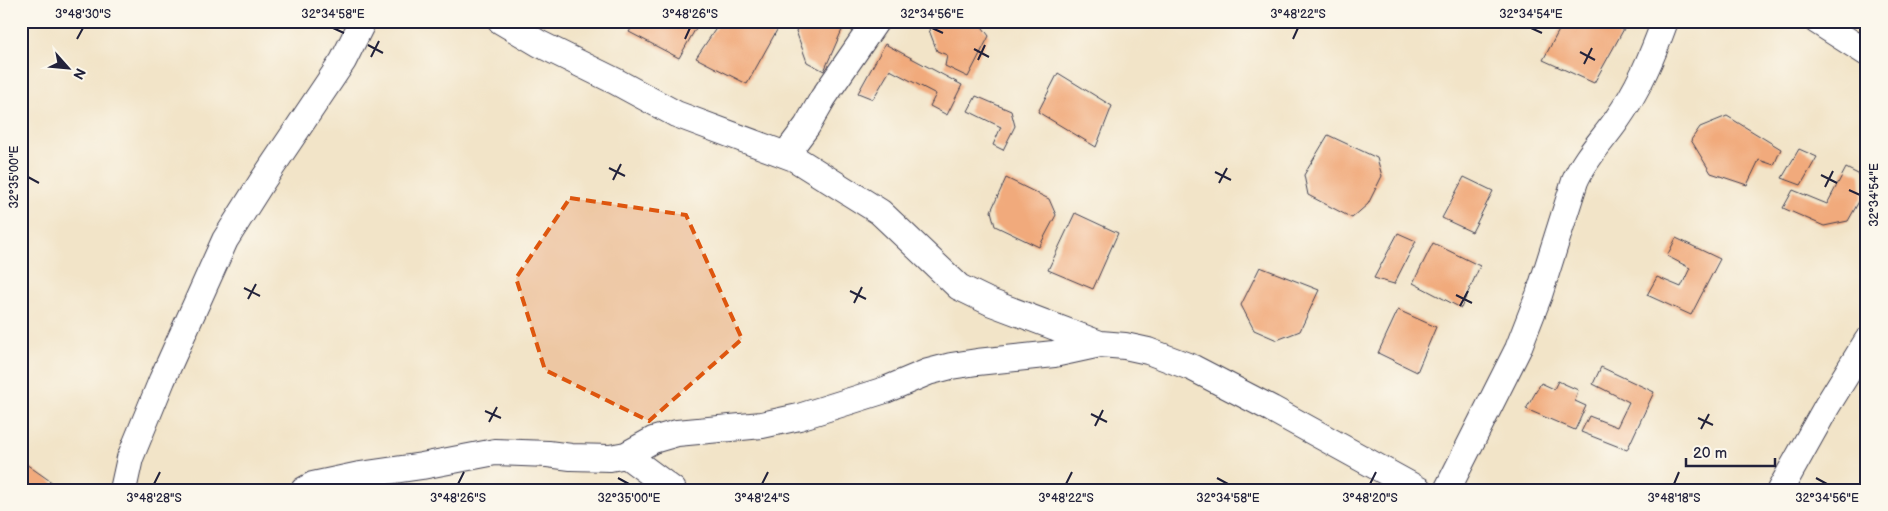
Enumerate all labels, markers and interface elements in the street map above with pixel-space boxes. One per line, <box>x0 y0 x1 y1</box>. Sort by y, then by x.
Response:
text: 3°48'30"S <box>55 7 111 22</box>
text: 32°34'58"E <box>301 7 365 22</box>
text: 3°48'26"S <box>662 7 718 22</box>
text: 32°34'56"E <box>900 7 964 22</box>
text: 3°48'22"S <box>1270 7 1326 22</box>
text: 32°34'54"E <box>1499 7 1563 22</box>
north arrow <box>42 42 92 92</box>
text: N <box>69 65 89 82</box>
text: 32°35'00"E <box>7 145 22 209</box>
text: 32°34'54"E <box>1867 163 1882 227</box>
scale bar <box>1686 436 1774 468</box>
text: 20 m <box>1693 444 1727 463</box>
text: 3°48'28"S <box>126 491 182 506</box>
text: 3°48'26"S <box>430 491 486 506</box>
text: 32°35'00"E <box>597 491 661 506</box>
text: 3°48'24"S <box>734 491 790 506</box>
text: 3°48'22"S <box>1038 491 1094 506</box>
text: 32°34'58"E <box>1196 491 1260 506</box>
text: 3°48'20"S <box>1342 491 1398 506</box>
text: 3°48'18"S <box>1647 491 1701 506</box>
text: 32°34'56"E <box>1795 491 1859 506</box>

